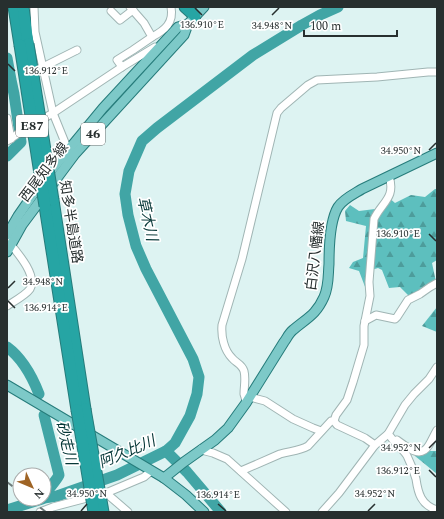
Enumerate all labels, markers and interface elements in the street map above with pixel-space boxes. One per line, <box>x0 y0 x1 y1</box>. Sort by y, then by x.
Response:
scale bar <box>304 12 397 38</box>
text: 136.910°E <box>180 17 224 33</box>
text: 100 m <box>310 17 341 36</box>
text: 34.948°N <box>252 18 292 34</box>
text: 136.912°E <box>24 63 68 79</box>
road number: E87 <box>16 115 48 137</box>
road number: 46 <box>81 123 105 145</box>
street label: 西尾知多線 <box>15 138 73 206</box>
text: 34.950°N <box>381 143 421 159</box>
street label: 知多半島道路 <box>54 179 88 265</box>
water label: 草木川 <box>131 194 164 245</box>
street label: 白沢八幡線 <box>300 220 330 292</box>
text: 136.910°E <box>376 226 420 242</box>
text: 34.948°N <box>23 274 63 290</box>
text: 136.914°E <box>24 300 68 316</box>
water label: 砂走川 <box>49 418 83 470</box>
water label: 阿久比川 <box>95 429 161 474</box>
text: 34.952°N <box>381 440 421 456</box>
text: 136.912°E <box>376 463 420 479</box>
north arrow <box>12 467 52 507</box>
text: N <box>30 484 48 503</box>
text: 34.950°N <box>67 486 107 502</box>
text: 34.952°N <box>355 486 395 502</box>
text: 136.914°E <box>196 487 240 503</box>

